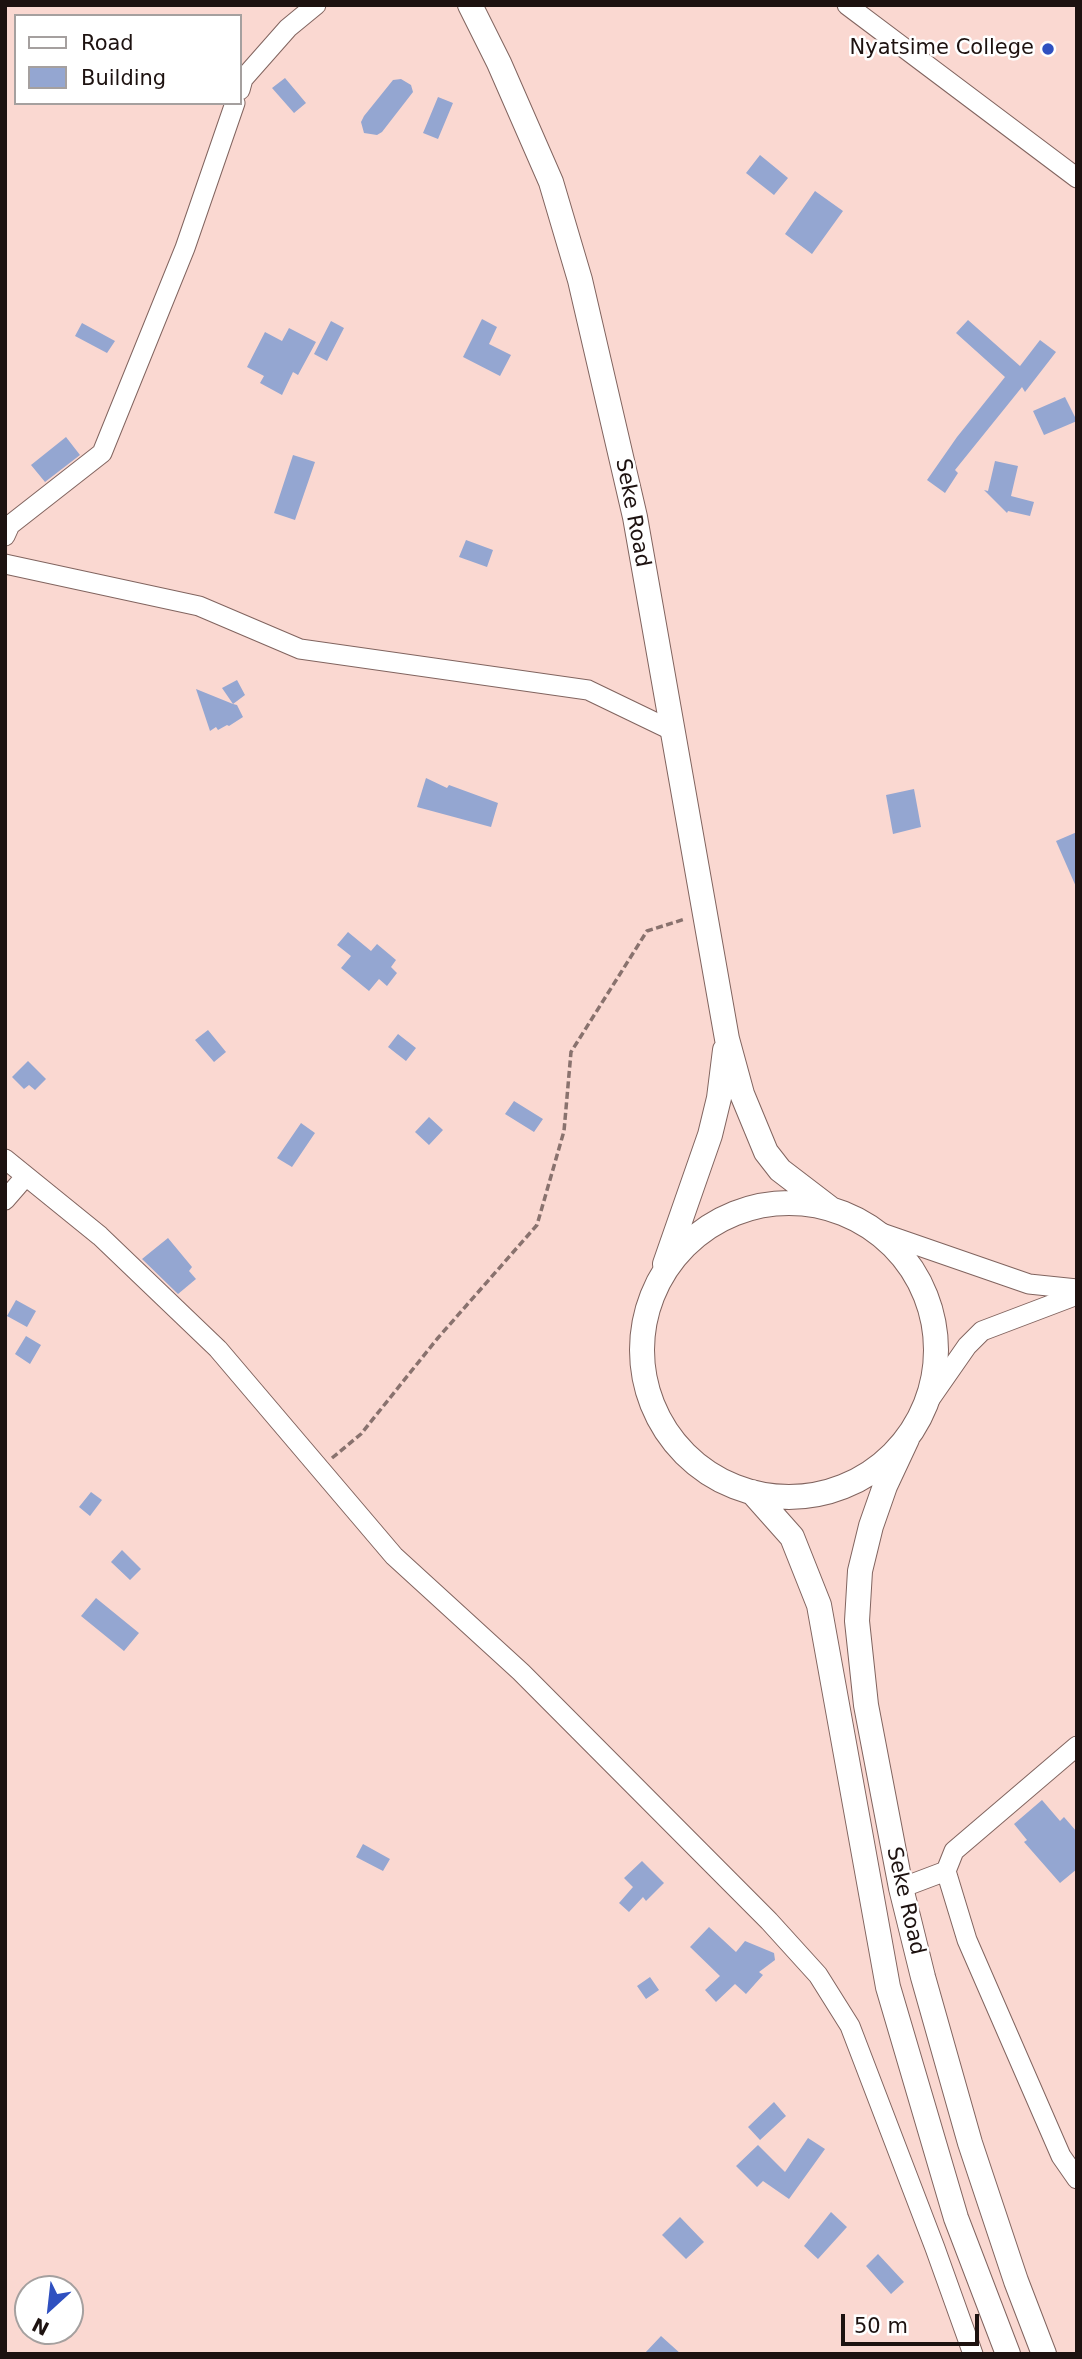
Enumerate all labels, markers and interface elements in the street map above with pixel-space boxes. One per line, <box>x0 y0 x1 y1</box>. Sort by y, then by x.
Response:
legend <box>14 14 242 105</box>
text: Road <box>81 31 134 55</box>
place label: Nyatsime College <box>850 36 1034 62</box>
marker: Nyatsime College <box>1040 41 1056 57</box>
text: Building <box>81 66 166 90</box>
street label: Seke Road <box>609 457 655 569</box>
street label: Seke Road <box>880 1845 930 1957</box>
north arrow <box>14 2275 84 2345</box>
scale bar <box>844 2300 982 2344</box>
text: N <box>28 2314 52 2340</box>
text: 50 m <box>854 2314 908 2338</box>

